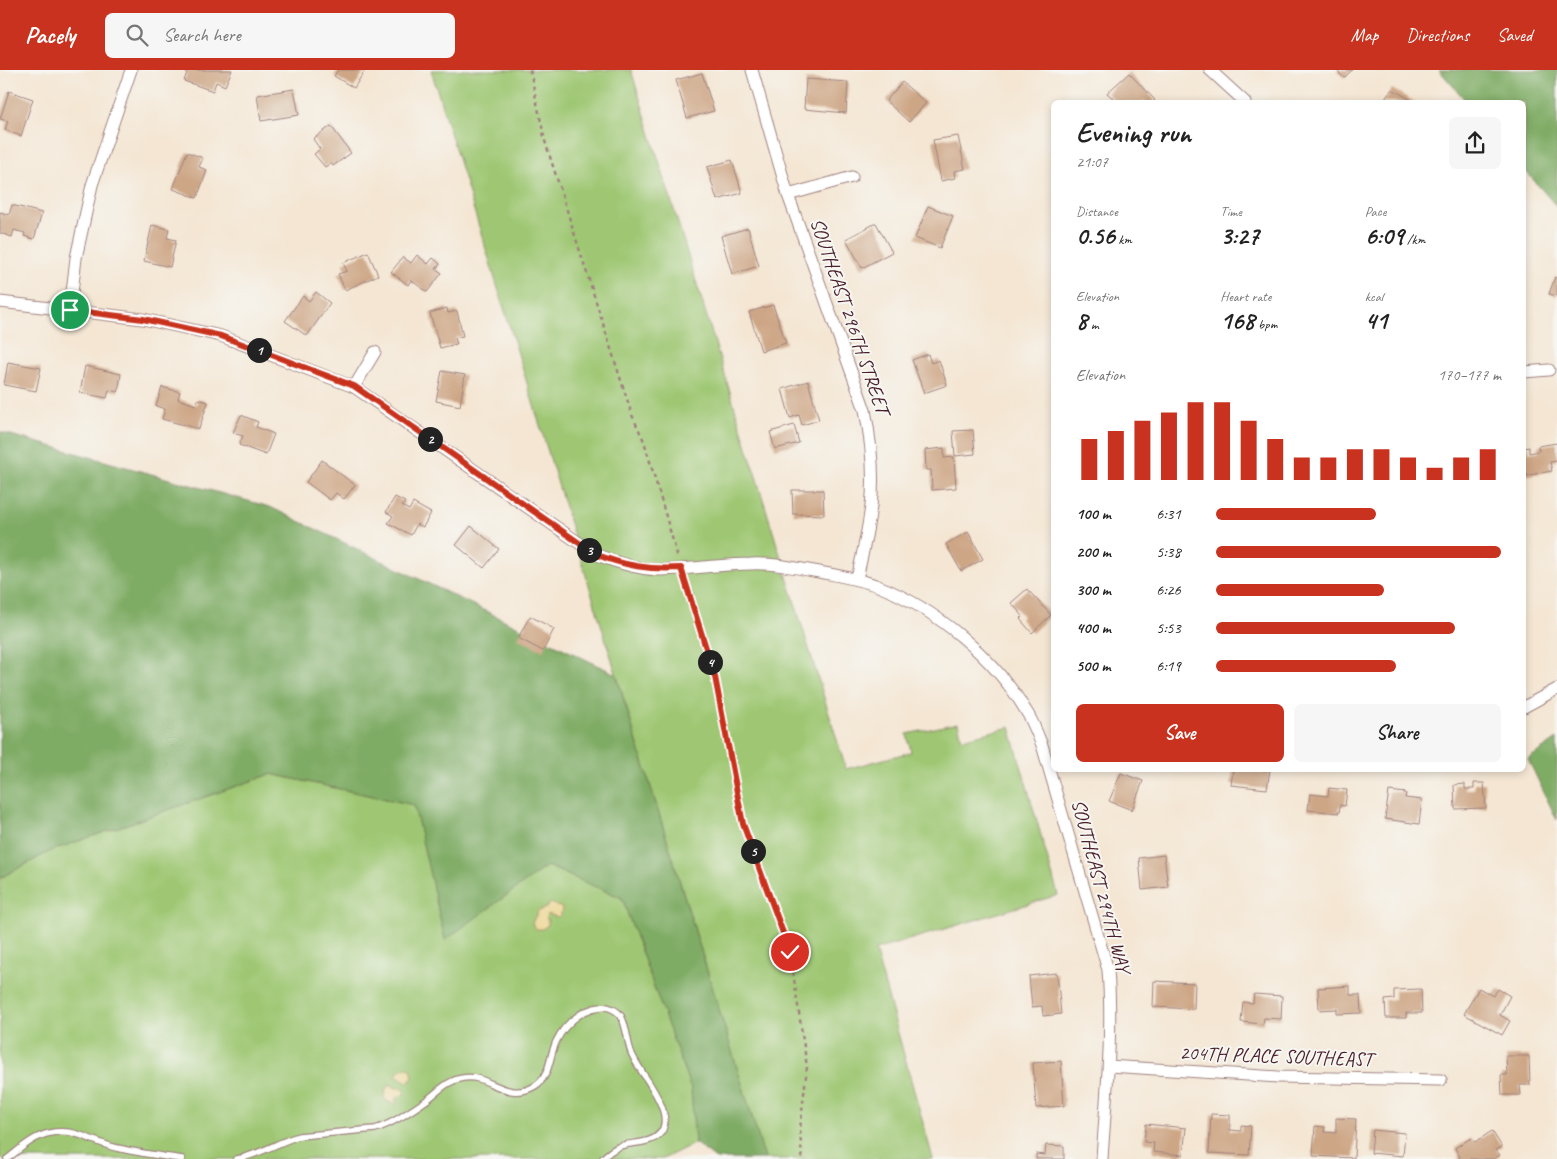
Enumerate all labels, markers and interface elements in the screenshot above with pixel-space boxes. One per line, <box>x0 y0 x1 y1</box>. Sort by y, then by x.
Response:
search box <box>105 13 455 58</box>
text: Pacely <box>25 20 75 50</box>
icon: search <box>123 21 151 49</box>
text: Search here <box>163 23 241 47</box>
text: Map <box>1351 24 1378 46</box>
text: Directions <box>1406 24 1469 46</box>
text: Saved <box>1497 24 1532 46</box>
text: Evening run <box>1076 115 1191 150</box>
button: share <box>1449 117 1501 169</box>
text: 21:07 <box>1076 152 1108 172</box>
text: Distance <box>1076 203 1118 220</box>
text: Time <box>1220 203 1242 220</box>
text: Pace <box>1365 203 1386 220</box>
street label: SOUTHEAST 296TH STREET <box>805 215 897 422</box>
text: 0.56 <box>1076 220 1115 252</box>
text: 3:27 <box>1220 220 1259 252</box>
text: 6:09 <box>1365 220 1404 252</box>
text: km <box>1115 231 1132 248</box>
text: /km <box>1404 231 1425 248</box>
text: Elevation <box>1076 288 1119 305</box>
text: Heart rate <box>1220 288 1271 305</box>
text: kcal <box>1365 288 1383 305</box>
pin <box>49 289 91 331</box>
icon: arrive <box>56 296 84 324</box>
text: 8 <box>1076 305 1087 337</box>
text: 168 <box>1220 305 1255 337</box>
text: 41 <box>1365 305 1387 337</box>
text: m <box>1087 316 1099 333</box>
text: bpm <box>1255 316 1277 333</box>
pin: 1 <box>246 338 272 362</box>
text: 1 <box>256 342 263 359</box>
text: Elevation <box>1076 365 1125 385</box>
text: 170–177 m <box>1438 365 1501 385</box>
pin: 2 <box>418 426 442 452</box>
text: 2 <box>427 431 434 448</box>
text: 100 m <box>1076 504 1111 524</box>
text: 6:31 <box>1156 504 1181 524</box>
pin: 3 <box>576 538 602 562</box>
text: 3 <box>586 542 593 559</box>
text: 200 m <box>1076 542 1111 562</box>
text: 5:38 <box>1156 542 1181 562</box>
text: 300 m <box>1076 580 1111 600</box>
text: 6:26 <box>1156 580 1181 600</box>
text: 400 m <box>1076 618 1111 638</box>
text: 5:53 <box>1156 618 1181 638</box>
pin: 4 <box>698 650 722 674</box>
text: 4 <box>707 654 714 671</box>
text: 500 m <box>1076 656 1110 676</box>
text: 6:19 <box>1156 656 1181 676</box>
button: Save <box>1076 704 1284 762</box>
button: Share <box>1294 704 1501 762</box>
street label: SOUTHEAST 294TH WAY <box>1066 797 1137 979</box>
pin: 5 <box>740 838 766 864</box>
text: 5 <box>750 843 757 860</box>
pin <box>769 931 811 973</box>
icon: check <box>776 938 804 966</box>
street label: 204TH PLACE SOUTHEAST <box>1179 1040 1377 1072</box>

